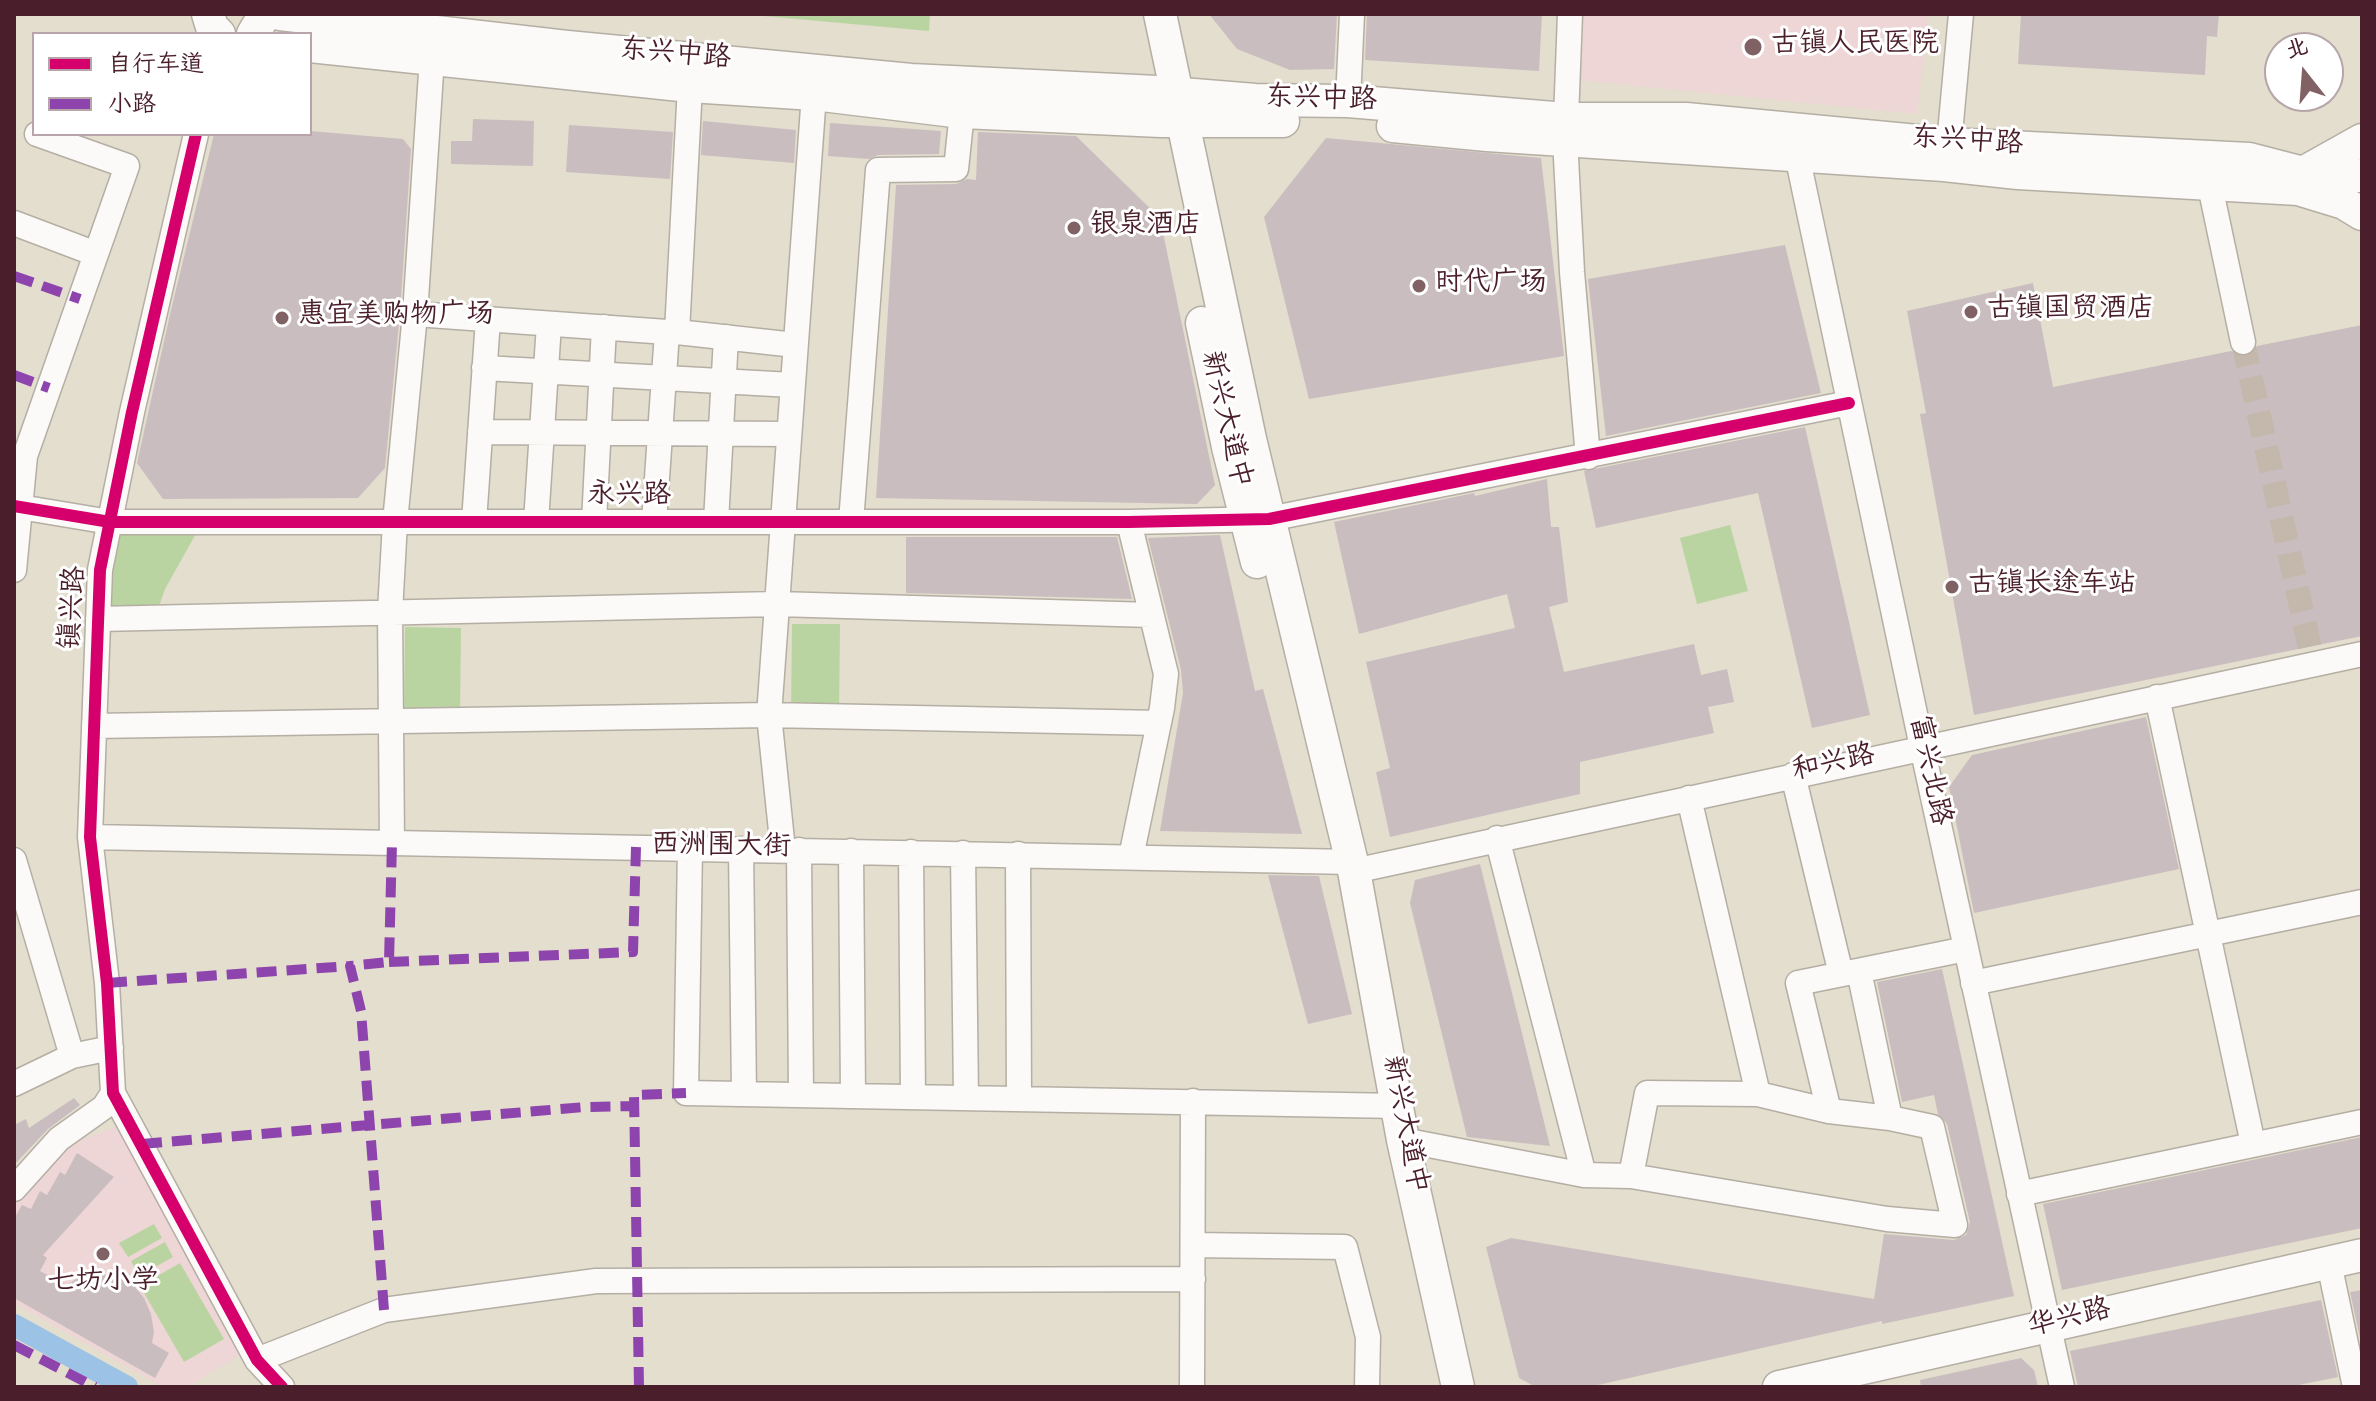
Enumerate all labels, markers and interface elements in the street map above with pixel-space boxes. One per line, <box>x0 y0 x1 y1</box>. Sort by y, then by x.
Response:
place label: 古镇人民医院 <box>1771 30 1939 64</box>
legend <box>32 32 312 136</box>
north arrow <box>2264 32 2344 112</box>
text: 北 <box>2282 32 2312 69</box>
street label: 东兴中路 <box>618 35 732 79</box>
marker: 古镇人民医院 <box>1742 36 1764 58</box>
text: 自行车道 <box>108 49 204 83</box>
street label: 东兴中路 <box>1264 83 1378 121</box>
text: 小路 <box>108 89 156 123</box>
street label: 东兴中路 <box>1910 123 2024 165</box>
place label: 银泉酒店 <box>1090 211 1202 245</box>
marker: 银泉酒店 <box>1065 219 1083 237</box>
place label: 时代广场 <box>1435 269 1547 303</box>
marker: 时代广场 <box>1410 277 1428 295</box>
place label: 古镇国贸酒店 <box>1987 295 2155 329</box>
place label: 惠宜美购物广场 <box>298 301 494 335</box>
marker: 古镇国贸酒店 <box>1962 303 1980 321</box>
marker: 惠宜美购物广场 <box>273 309 291 327</box>
street label: 新兴大道中 <box>1191 348 1255 492</box>
street label: 永兴路 <box>587 481 671 515</box>
street label: 镇兴路 <box>56 565 96 651</box>
place label: 古镇长途车站 <box>1968 570 2136 604</box>
marker: 古镇长途车站 <box>1943 578 1961 596</box>
street label: 富兴北路 <box>1899 713 1955 829</box>
street label: 和兴路 <box>1789 741 1879 791</box>
street label: 西洲围大街 <box>651 831 791 867</box>
street label: 新兴大道中 <box>1372 1053 1432 1197</box>
marker: 七坊小学 <box>94 1245 112 1263</box>
place label: 七坊小学 <box>47 1267 159 1301</box>
street label: 华兴路 <box>2025 1295 2115 1347</box>

